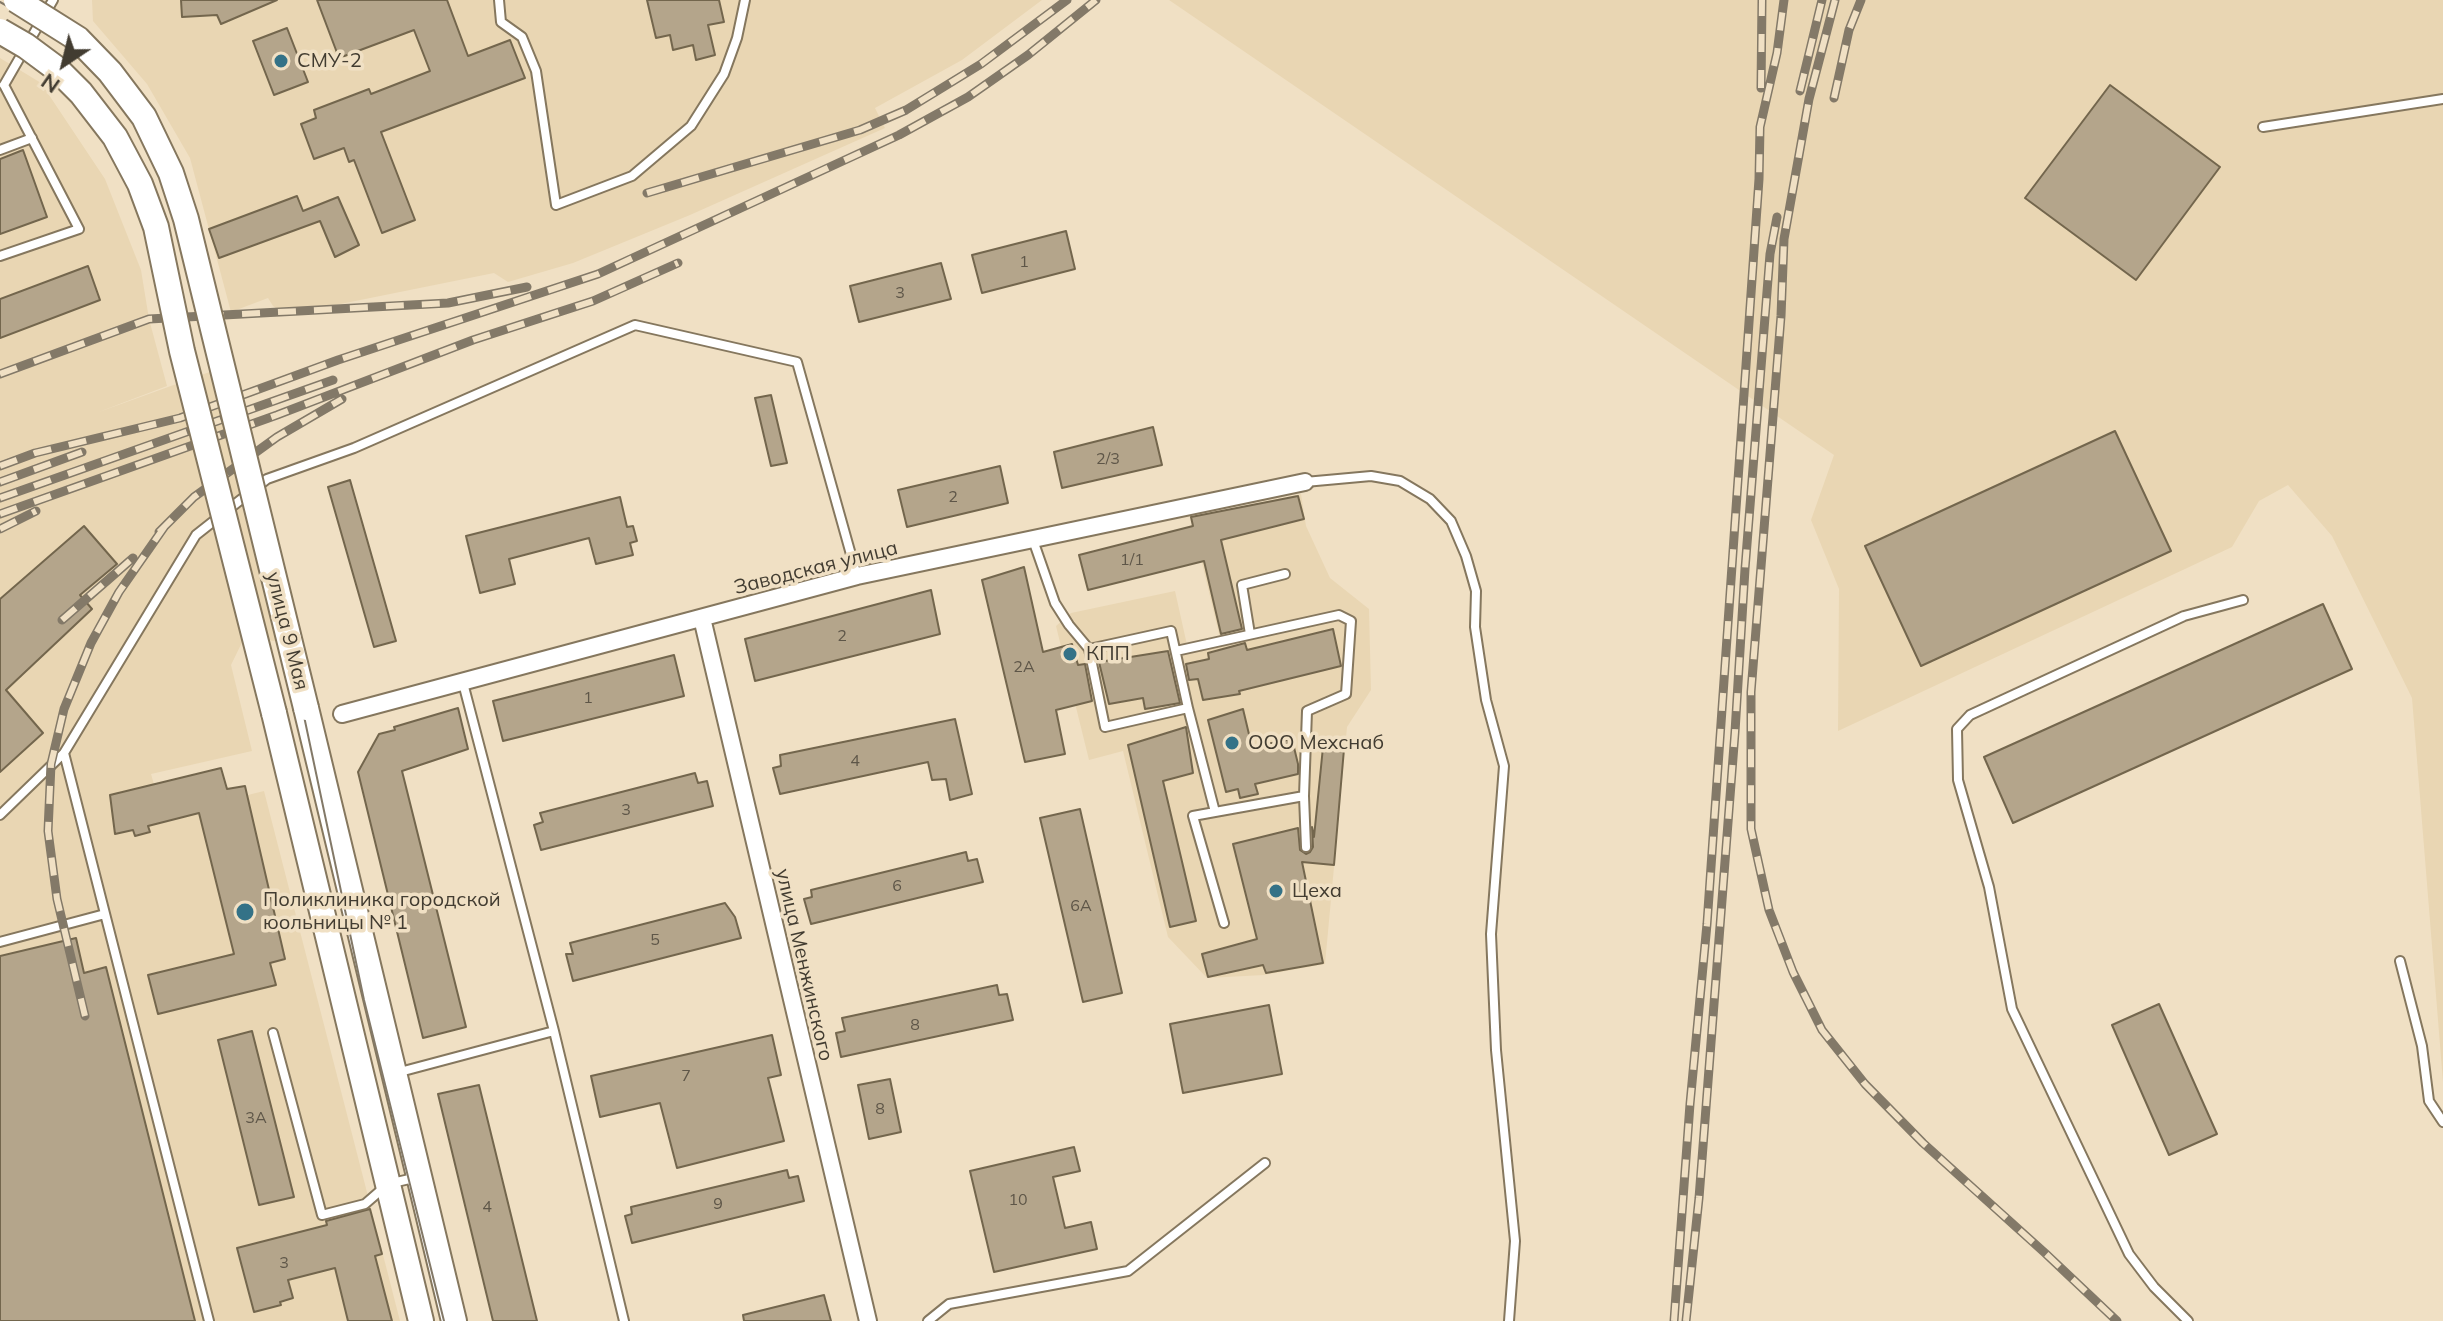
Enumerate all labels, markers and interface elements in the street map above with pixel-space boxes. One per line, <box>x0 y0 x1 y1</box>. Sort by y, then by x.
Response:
north arrow <box>24 24 104 104</box>
place label: СМУ-2 <box>297 49 362 73</box>
marker: СМУ-2 <box>272 52 290 70</box>
text: N <box>35 67 65 100</box>
house number: 1 <box>1019 252 1029 272</box>
house number: 3 <box>895 283 905 303</box>
house number: 2/3 <box>1096 449 1120 469</box>
house number: 2 <box>948 487 958 507</box>
street label: Заводская улица <box>732 536 900 600</box>
house number: 1/1 <box>1120 550 1144 570</box>
street label: улица 9 Мая <box>261 569 313 693</box>
house number: 2 <box>837 626 847 646</box>
place label: КПП <box>1086 642 1130 666</box>
marker: КПП <box>1061 645 1079 663</box>
house number: 2А <box>1013 657 1035 677</box>
house number: 1 <box>583 688 593 708</box>
place label: ООО Мехснаб <box>1248 731 1384 755</box>
marker: ООО Мехснаб <box>1223 734 1241 752</box>
house number: 4 <box>850 751 860 771</box>
house number: 3 <box>621 800 631 820</box>
street label: улица Менжинского <box>770 866 838 1064</box>
house number: 6 <box>892 876 902 896</box>
place label: Цеха <box>1292 879 1342 903</box>
marker: Цеха <box>1267 882 1285 900</box>
place label: Поликлиника городской юольницы № 1 <box>263 888 501 935</box>
house number: 6А <box>1070 896 1092 916</box>
marker: Поликлиника городской юольницы № 1 <box>234 901 256 923</box>
house number: 5 <box>650 930 660 950</box>
house number: 8 <box>910 1015 920 1035</box>
house number: 7 <box>681 1066 691 1086</box>
house number: 8 <box>875 1099 885 1119</box>
house number: 3А <box>245 1108 267 1128</box>
house number: 10 <box>1008 1190 1028 1210</box>
house number: 9 <box>713 1194 723 1214</box>
house number: 4 <box>482 1197 492 1217</box>
house number: 3 <box>279 1253 289 1273</box>

